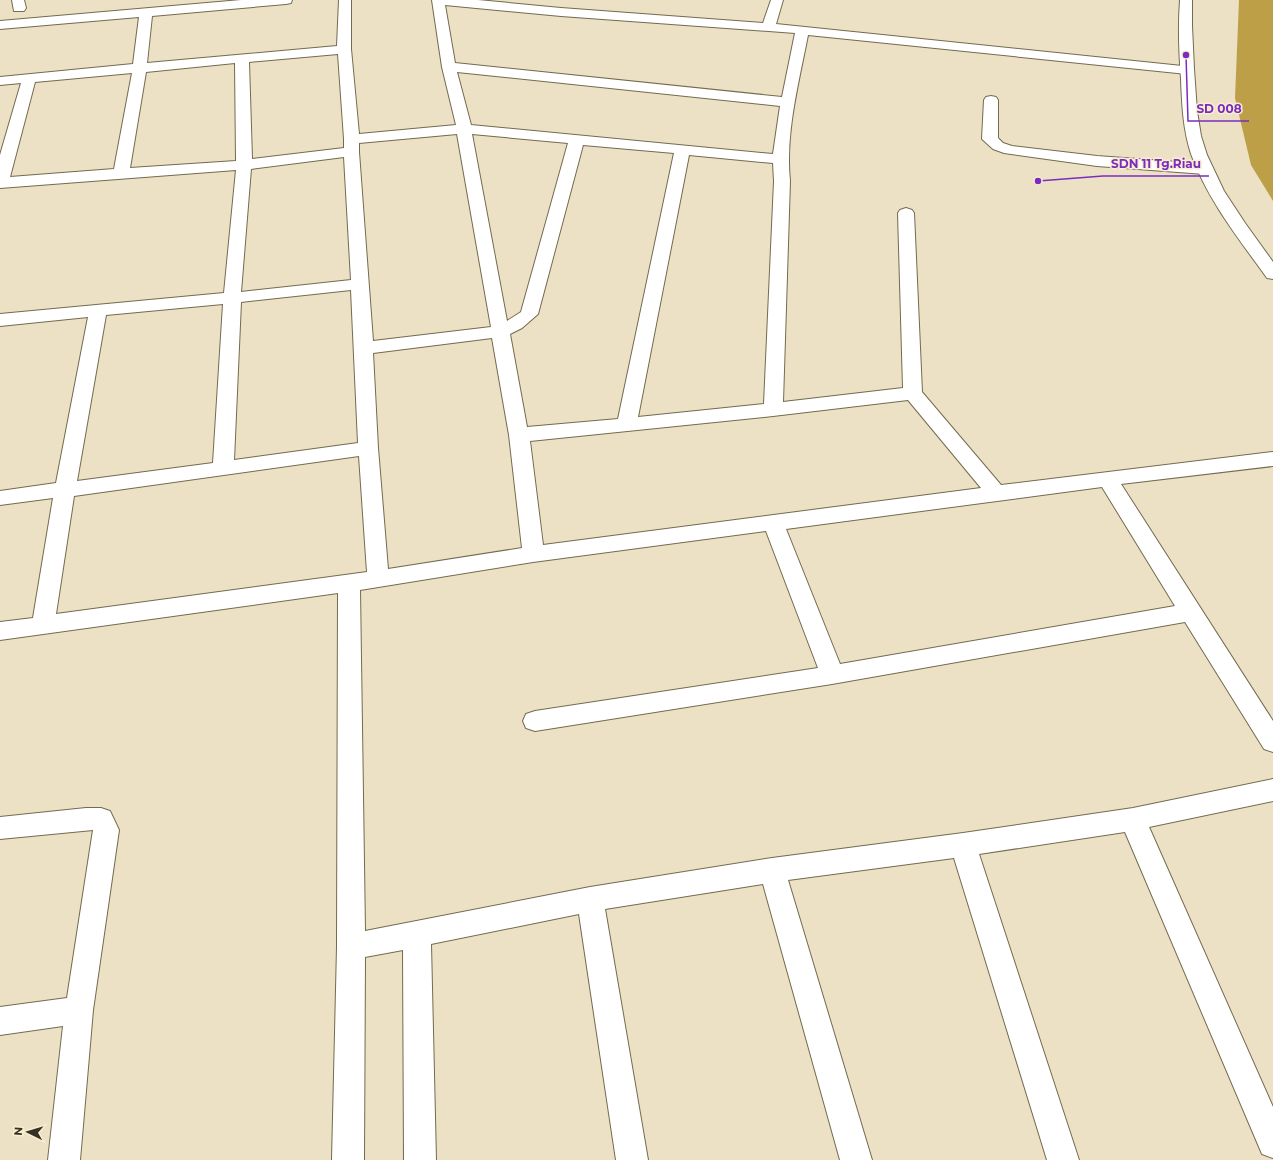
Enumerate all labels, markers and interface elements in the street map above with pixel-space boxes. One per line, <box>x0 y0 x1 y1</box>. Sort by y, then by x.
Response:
callout: SD 008 <box>1188 97 1249 121</box>
text: SD 008 <box>1196 101 1242 116</box>
callout: SDN 11 Tg.Riau <box>1103 152 1209 176</box>
text: SDN 11 Tg.Riau <box>1111 156 1201 171</box>
north arrow <box>8 1112 48 1152</box>
text: N <box>11 1126 25 1136</box>

